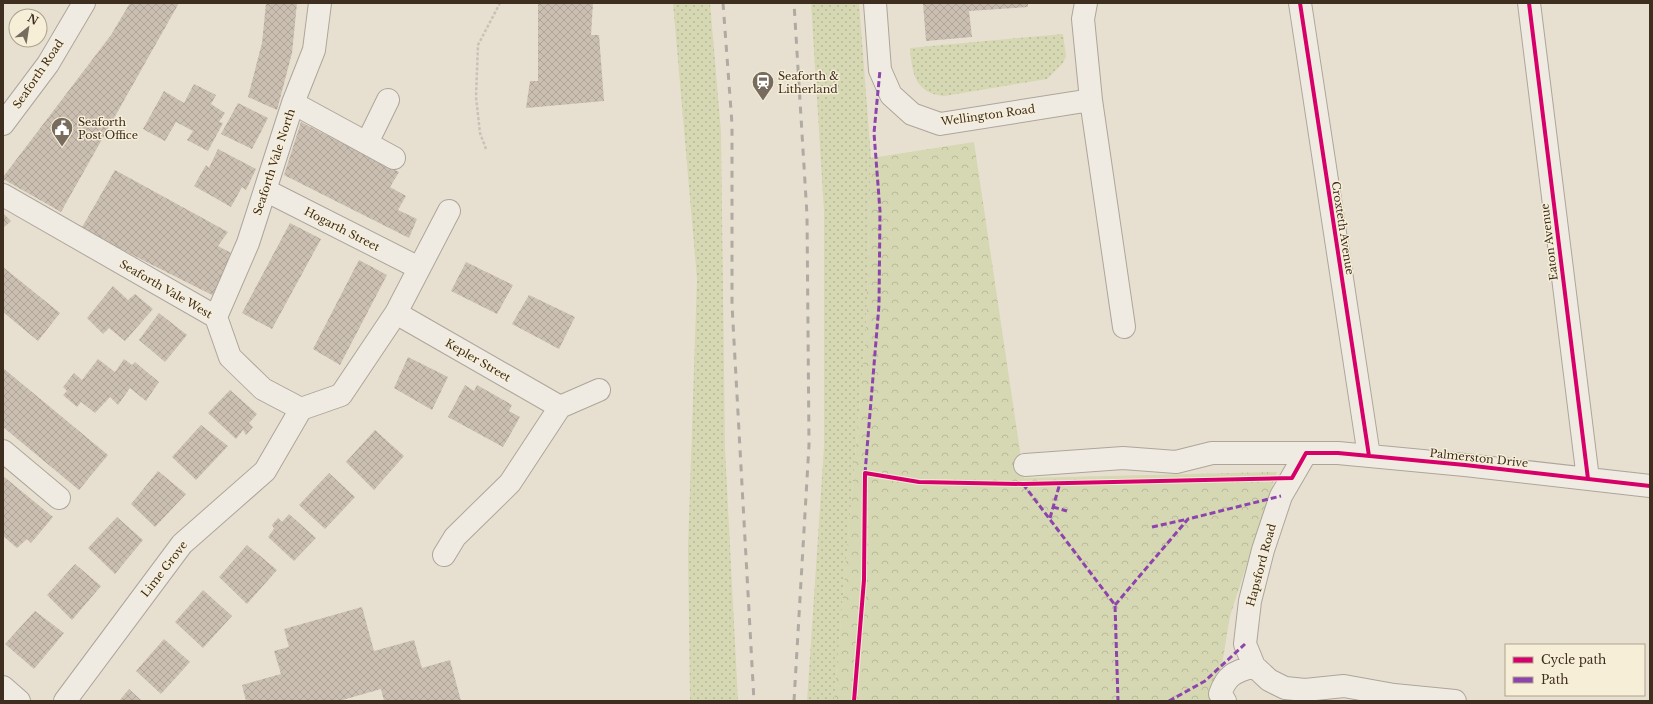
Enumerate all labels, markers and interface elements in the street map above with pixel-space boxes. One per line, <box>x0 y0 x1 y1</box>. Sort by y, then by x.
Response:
north arrow <box>8 8 48 48</box>
text: N <box>25 11 42 28</box>
street label: Seaforth Road <box>10 36 67 111</box>
station icon: Seaforth & Litherland <box>750 69 776 102</box>
place label: Seaforth & Litherland <box>778 69 839 96</box>
street label: Wellington Road <box>939 101 1036 129</box>
street label: Seaforth Vale North <box>250 107 298 217</box>
public building icon: Seaforth Post Office <box>49 115 75 148</box>
place label: Seaforth Post Office <box>78 115 138 142</box>
street label: Croxteth Avenue <box>1329 180 1357 276</box>
street label: Eaton Avenue <box>1537 203 1561 281</box>
street label: Hogarth Street <box>302 204 383 254</box>
street label: Seaforth Vale West <box>117 257 216 322</box>
street label: Kepler Street <box>443 336 514 385</box>
street label: Palmerston Drive <box>1429 446 1529 470</box>
street label: Hapsford Road <box>1243 521 1279 608</box>
street label: Lime Grove <box>138 538 190 600</box>
legend <box>1505 644 1645 696</box>
text: Cycle path <box>1541 652 1606 667</box>
text: Path <box>1541 672 1569 687</box>

